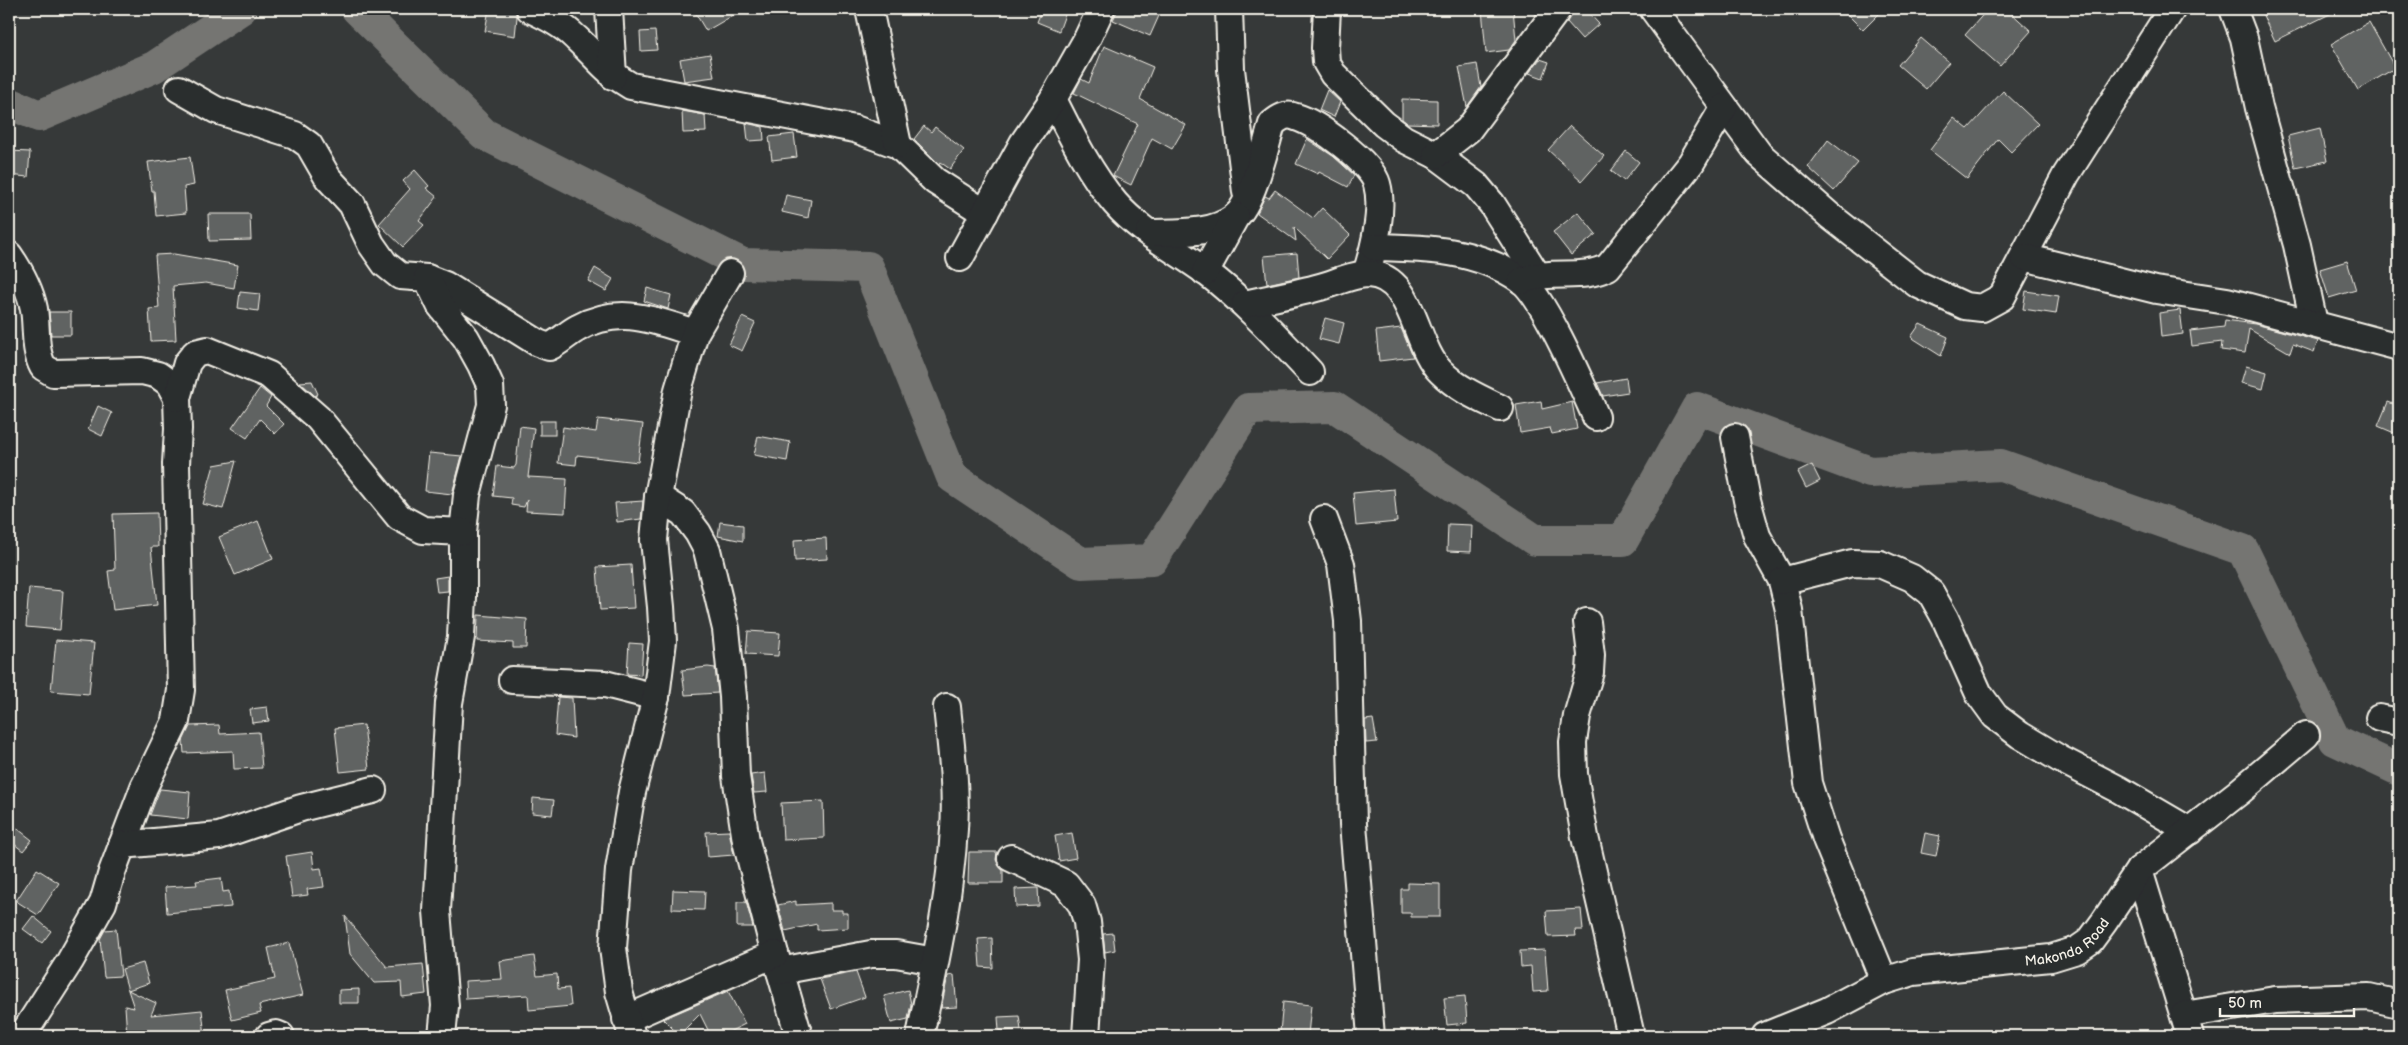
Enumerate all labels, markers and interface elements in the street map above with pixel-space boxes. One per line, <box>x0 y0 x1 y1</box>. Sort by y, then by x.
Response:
street label: Makonda Road <box>2024 915 2113 970</box>
scale bar <box>2220 985 2354 1017</box>
text: 50 m <box>2228 994 2262 1013</box>

